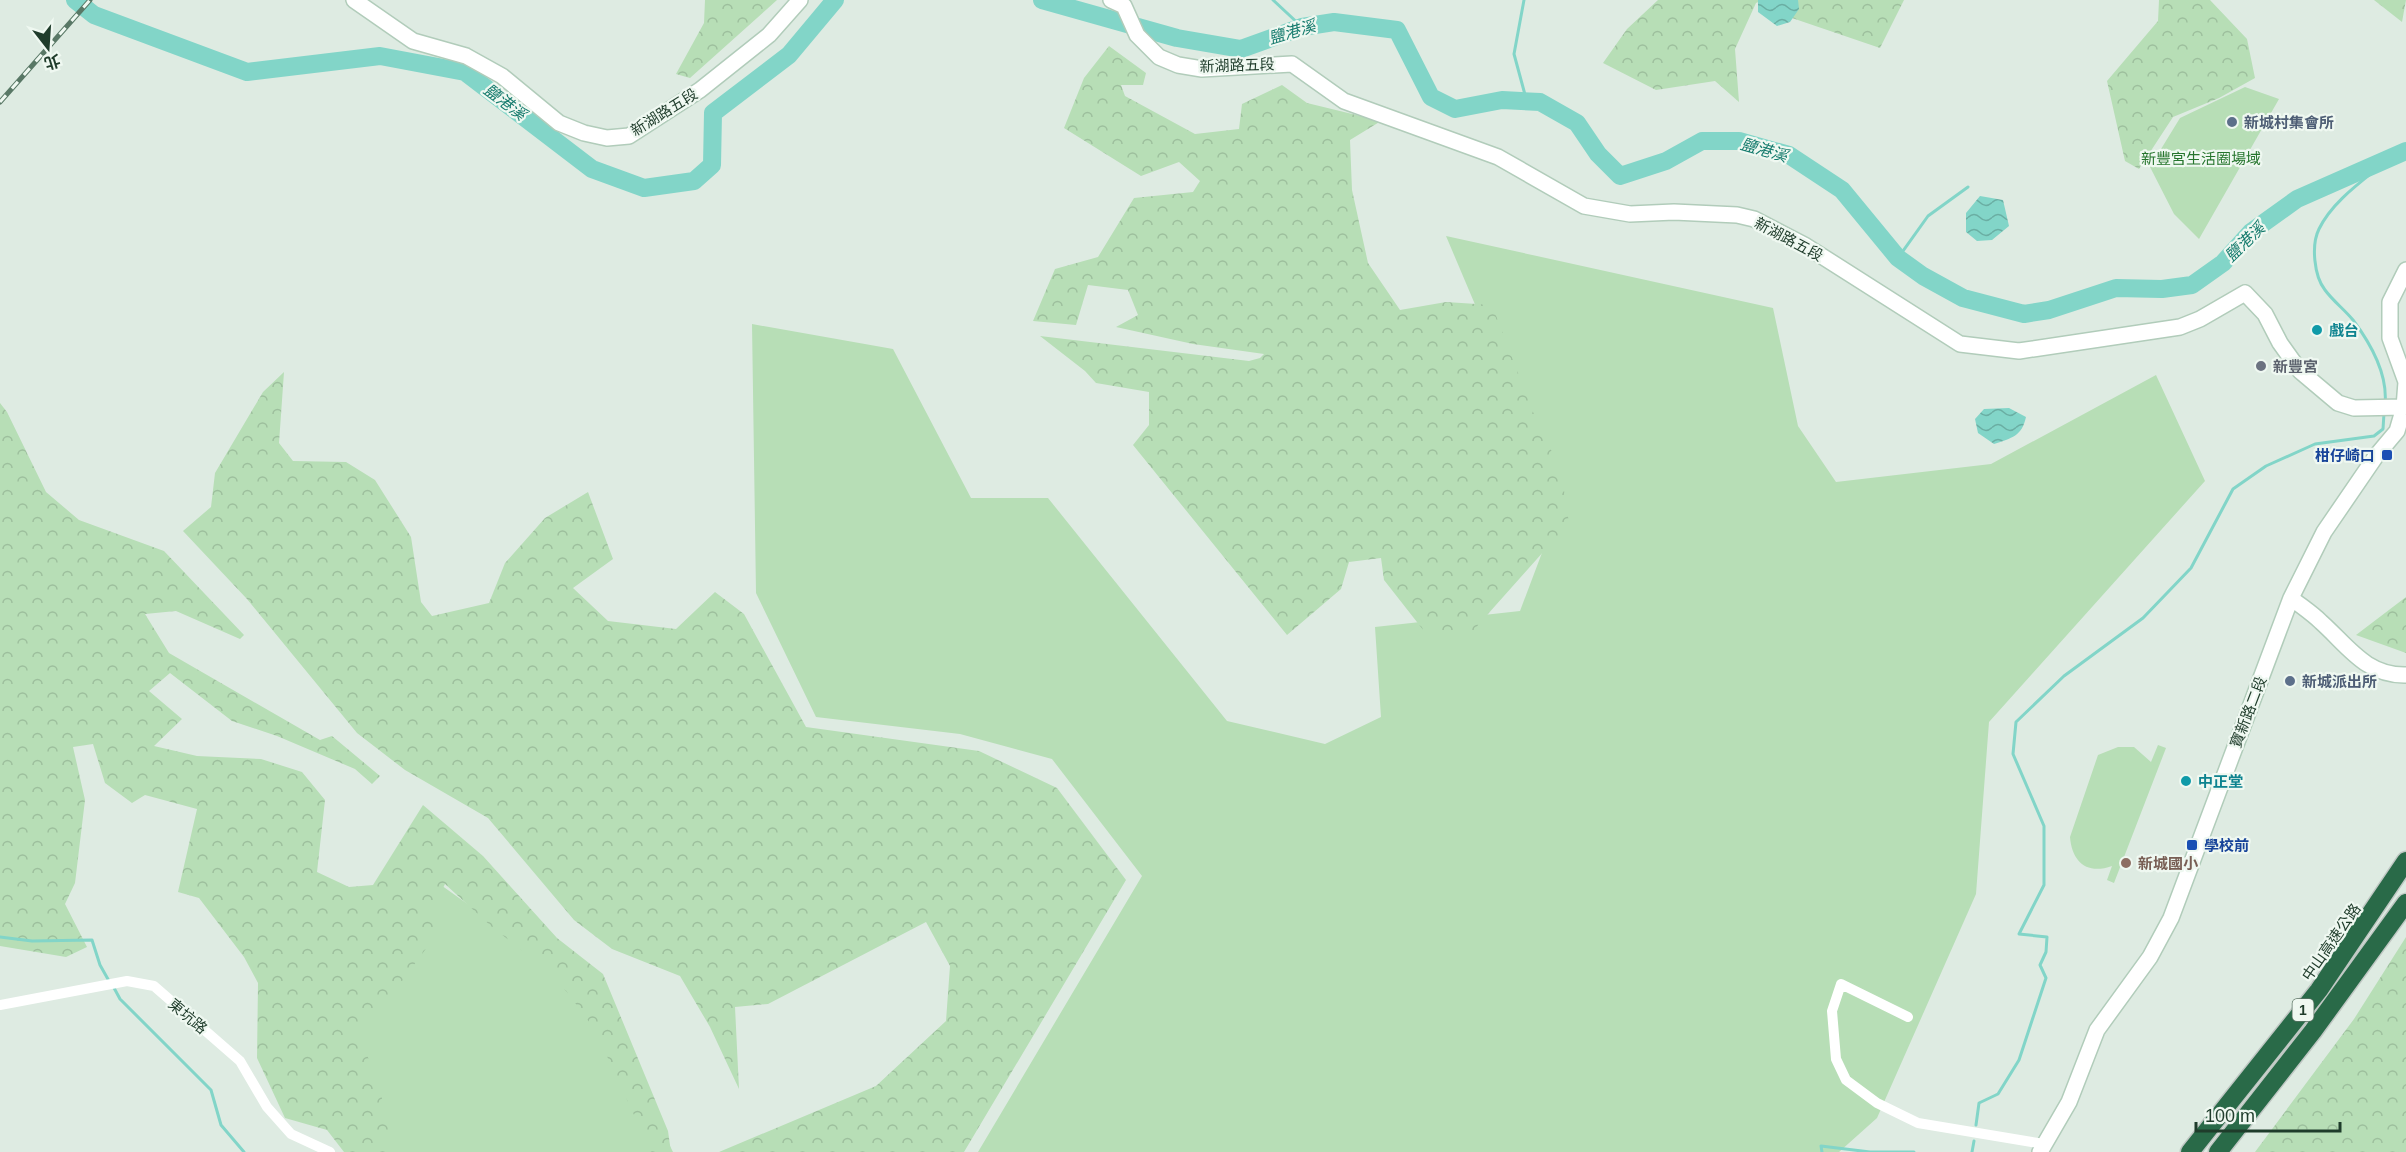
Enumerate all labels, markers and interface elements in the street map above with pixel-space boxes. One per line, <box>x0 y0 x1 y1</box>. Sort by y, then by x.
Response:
water label: 鹽港溪 <box>1267 17 1319 47</box>
north arrow <box>18 18 78 78</box>
text: 北 <box>42 51 62 72</box>
street label: 新湖路五段 <box>1199 55 1275 75</box>
water label: 鹽港溪 <box>481 81 531 124</box>
street label: 新湖路五段 <box>628 85 700 139</box>
place label: 新城村集會所 <box>2244 114 2334 131</box>
marker: 新城村集會所 <box>2225 115 2239 129</box>
water label: 鹽港溪 <box>1739 135 1791 165</box>
park label: 新豐宮生活圈場域 <box>2141 150 2261 167</box>
street label: 新湖路五段 <box>1752 214 1826 264</box>
water label: 鹽港溪 <box>2222 218 2270 265</box>
place label: 戲台 <box>2329 322 2359 339</box>
marker: 戲台 <box>2310 323 2324 337</box>
place label: 新豐宮 <box>2273 358 2318 375</box>
marker: 新豐宮 <box>2254 359 2268 373</box>
place label: 柑仔崎口 <box>2315 447 2375 464</box>
marker: 柑仔崎口 <box>2380 448 2394 462</box>
place label: 新城派出所 <box>2302 673 2377 690</box>
street label: 寶新路二段 <box>2227 674 2269 750</box>
marker: 新城派出所 <box>2283 674 2297 688</box>
place label: 中正堂 <box>2198 773 2243 790</box>
marker: 中正堂 <box>2179 774 2193 788</box>
place label: 學校前 <box>2204 837 2249 854</box>
marker: 學校前 <box>2185 838 2199 852</box>
place label: 新城國小 <box>2138 855 2199 872</box>
marker: 新城國小 <box>2119 856 2133 870</box>
street label: 中山高速公路 <box>2298 900 2364 984</box>
street label: 東坑路 <box>165 995 211 1037</box>
road number: 1 <box>2292 999 2314 1021</box>
scale bar <box>2196 1095 2340 1133</box>
text: 100 m <box>2205 1106 2255 1126</box>

